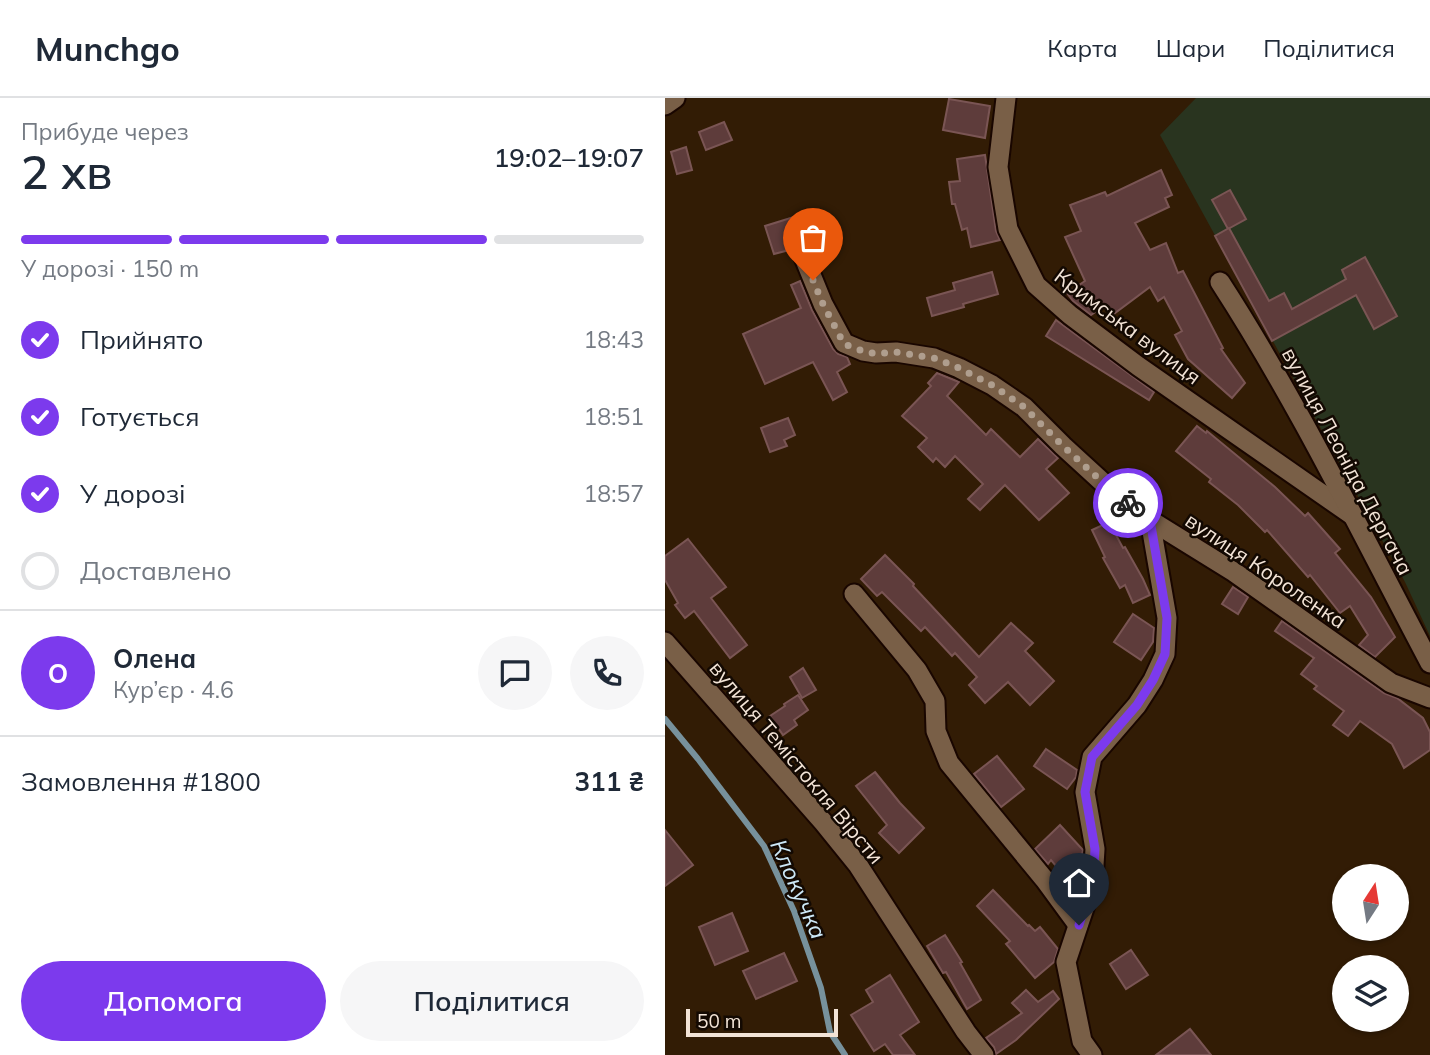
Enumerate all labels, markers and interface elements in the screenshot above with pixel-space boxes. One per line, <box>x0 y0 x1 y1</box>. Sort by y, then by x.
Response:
text: Munchgo <box>35 28 180 69</box>
text: Карта <box>1047 33 1118 63</box>
text: Шари <box>1156 33 1225 63</box>
text: Поділитися <box>1263 33 1395 63</box>
text: Прибуде через <box>21 117 189 146</box>
text: 19:02–19:07 <box>494 141 644 174</box>
text: 2 хв <box>21 143 112 201</box>
pin <box>783 208 843 280</box>
icon: bag <box>794 219 832 257</box>
text: У дорозі · 150 m <box>21 254 199 283</box>
street label: Кримська вулиця <box>1050 262 1206 390</box>
icon: check <box>21 321 59 359</box>
text: Прийнято <box>80 323 203 356</box>
text: 18:43 <box>584 325 644 354</box>
street label: вулиця Леоніда Дергача <box>1277 343 1419 579</box>
icon: check <box>21 398 59 436</box>
text: Готується <box>80 400 199 433</box>
text: 18:51 <box>584 402 644 431</box>
courier <box>1093 468 1163 538</box>
icon: check <box>21 475 59 513</box>
text: У дорозі <box>80 477 186 510</box>
text: 18:57 <box>584 479 644 508</box>
icon: bike <box>1109 484 1147 522</box>
street label: вулиця Короленка <box>1181 507 1351 633</box>
text: Доставлено <box>80 554 232 587</box>
button: chat <box>478 636 552 710</box>
button: phone <box>570 636 644 710</box>
text: Олена <box>113 642 196 675</box>
street label: вулиця Темістокля Вірсти <box>704 655 890 869</box>
text: О <box>48 657 68 690</box>
text: Кур’єр · 4.6 <box>113 675 234 704</box>
text: Замовлення #1800 <box>21 765 261 798</box>
text: 311 ₴ <box>574 765 644 798</box>
water label: Клокучка <box>764 835 834 943</box>
pin <box>1049 853 1109 925</box>
icon: home <box>1060 864 1098 902</box>
north arrow <box>1332 864 1409 942</box>
map controls <box>1332 864 1409 1032</box>
button: layers <box>1332 955 1409 1032</box>
button: Допомога <box>21 961 326 1041</box>
button: Поділитися <box>340 961 644 1041</box>
scale bar <box>686 1006 838 1038</box>
text: 50 m <box>697 1009 741 1033</box>

